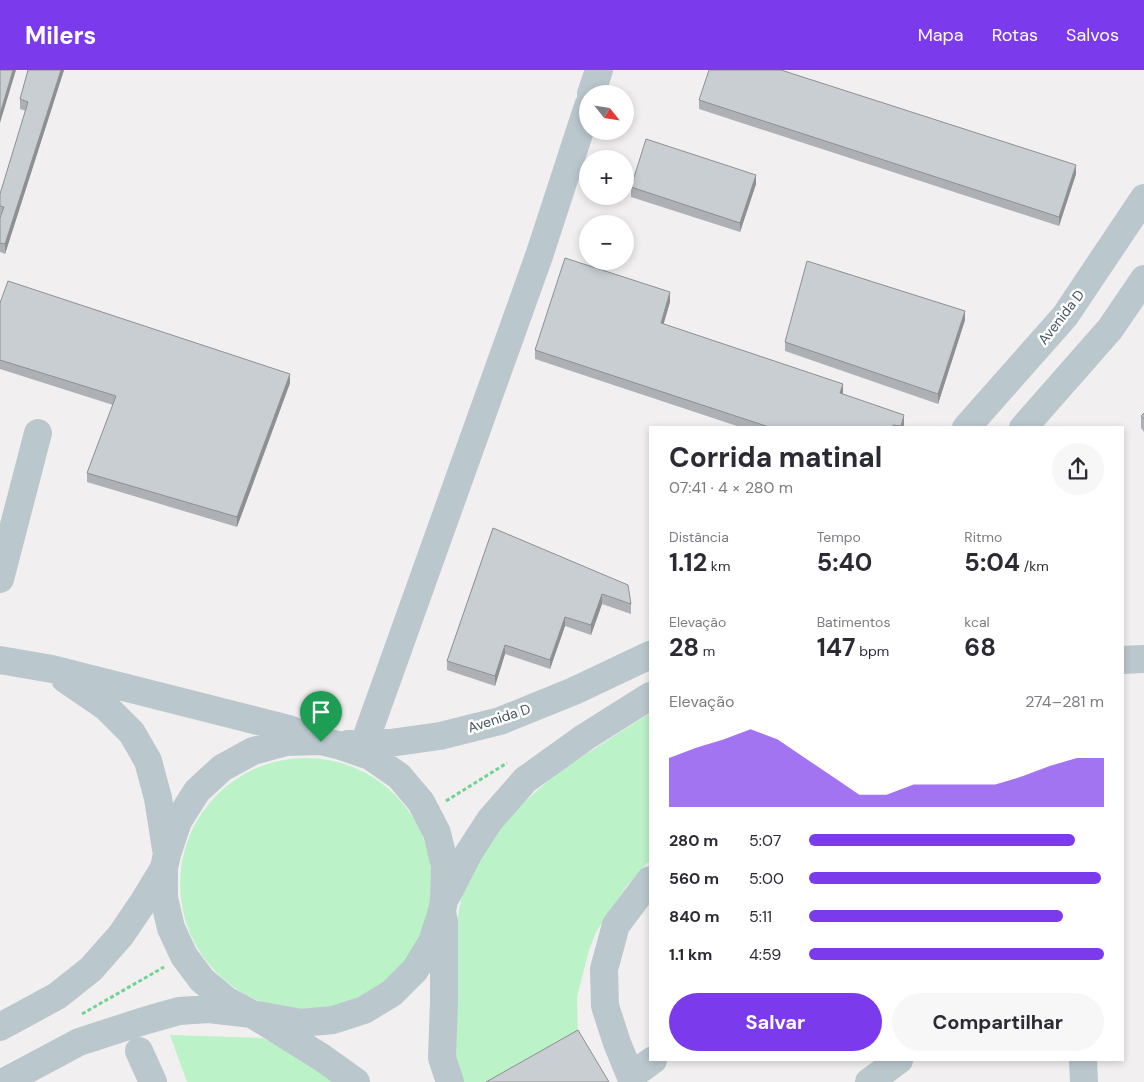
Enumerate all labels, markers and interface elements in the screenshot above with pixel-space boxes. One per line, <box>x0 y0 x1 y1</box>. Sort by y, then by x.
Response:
text: Milers <box>25 20 96 51</box>
text: Mapa <box>918 23 964 47</box>
text: Rotas <box>992 23 1038 47</box>
text: Salvos <box>1066 23 1119 47</box>
north arrow <box>579 85 634 140</box>
map controls <box>579 85 634 270</box>
button: + <box>579 150 634 205</box>
button: − <box>579 215 634 270</box>
street label: Avenida D <box>1034 286 1088 348</box>
text: Corrida matinal <box>669 439 882 476</box>
button: share <box>1052 443 1104 495</box>
text: 07:41 · 4 × 280 m <box>669 477 793 498</box>
text: Distância <box>669 528 729 546</box>
text: Tempo <box>817 528 861 546</box>
text: Ritmo <box>964 528 1002 546</box>
text: 1.12 <box>669 546 707 579</box>
text: 5:40 <box>817 546 872 579</box>
text: 5:04 <box>964 546 1020 579</box>
text: km <box>707 557 730 575</box>
text: /km <box>1020 557 1049 575</box>
text: Elevação <box>669 613 726 631</box>
text: Batimentos <box>817 613 890 631</box>
text: kcal <box>964 613 990 631</box>
text: 28 <box>669 631 699 664</box>
text: 147 <box>817 631 855 664</box>
text: 68 <box>964 631 996 664</box>
text: m <box>699 642 715 660</box>
text: bpm <box>855 642 889 660</box>
pin <box>300 691 342 742</box>
text: Elevação <box>669 691 734 712</box>
text: 274–281 m <box>1025 691 1104 712</box>
icon: arrive <box>307 698 335 726</box>
street label: Avenida D <box>465 699 533 737</box>
text: 280 m <box>669 830 718 851</box>
text: 5:07 <box>749 830 781 851</box>
text: 560 m <box>669 868 719 889</box>
text: 5:00 <box>749 868 784 889</box>
text: 840 m <box>669 906 720 927</box>
text: 5:11 <box>749 906 772 927</box>
text: 1.1 km <box>669 944 712 965</box>
text: 4:59 <box>749 944 781 965</box>
button: Salvar <box>669 993 882 1051</box>
button: Compartilhar <box>892 993 1104 1051</box>

